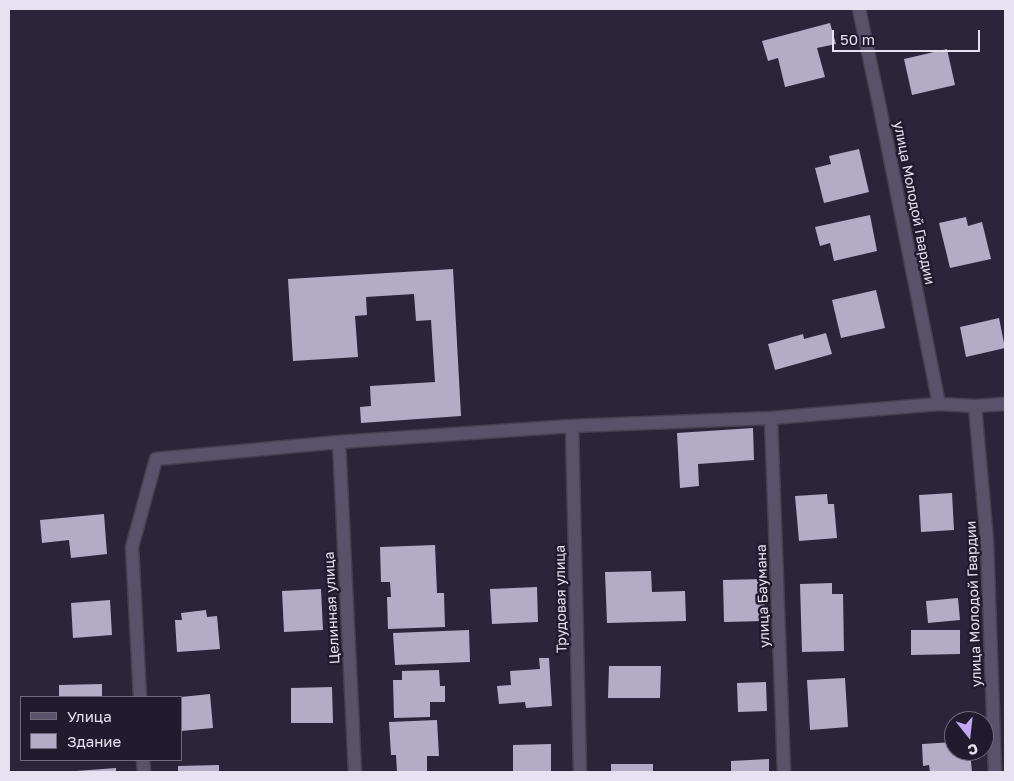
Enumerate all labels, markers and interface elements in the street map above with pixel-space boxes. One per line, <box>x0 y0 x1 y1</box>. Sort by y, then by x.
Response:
scale bar <box>834 20 982 52</box>
text: 50 m <box>840 30 875 48</box>
street label: улица Молодой Гвардии <box>890 120 938 286</box>
street label: улица Молодой Гвардии <box>963 521 985 687</box>
street label: улица Баумана <box>753 544 773 648</box>
street label: Трудовая улица <box>552 545 570 653</box>
street label: Целинная улица <box>321 551 343 665</box>
legend <box>20 696 182 761</box>
text: Улица <box>67 707 112 725</box>
north arrow <box>944 711 994 761</box>
text: Здание <box>67 732 121 750</box>
text: С <box>966 740 980 759</box>

